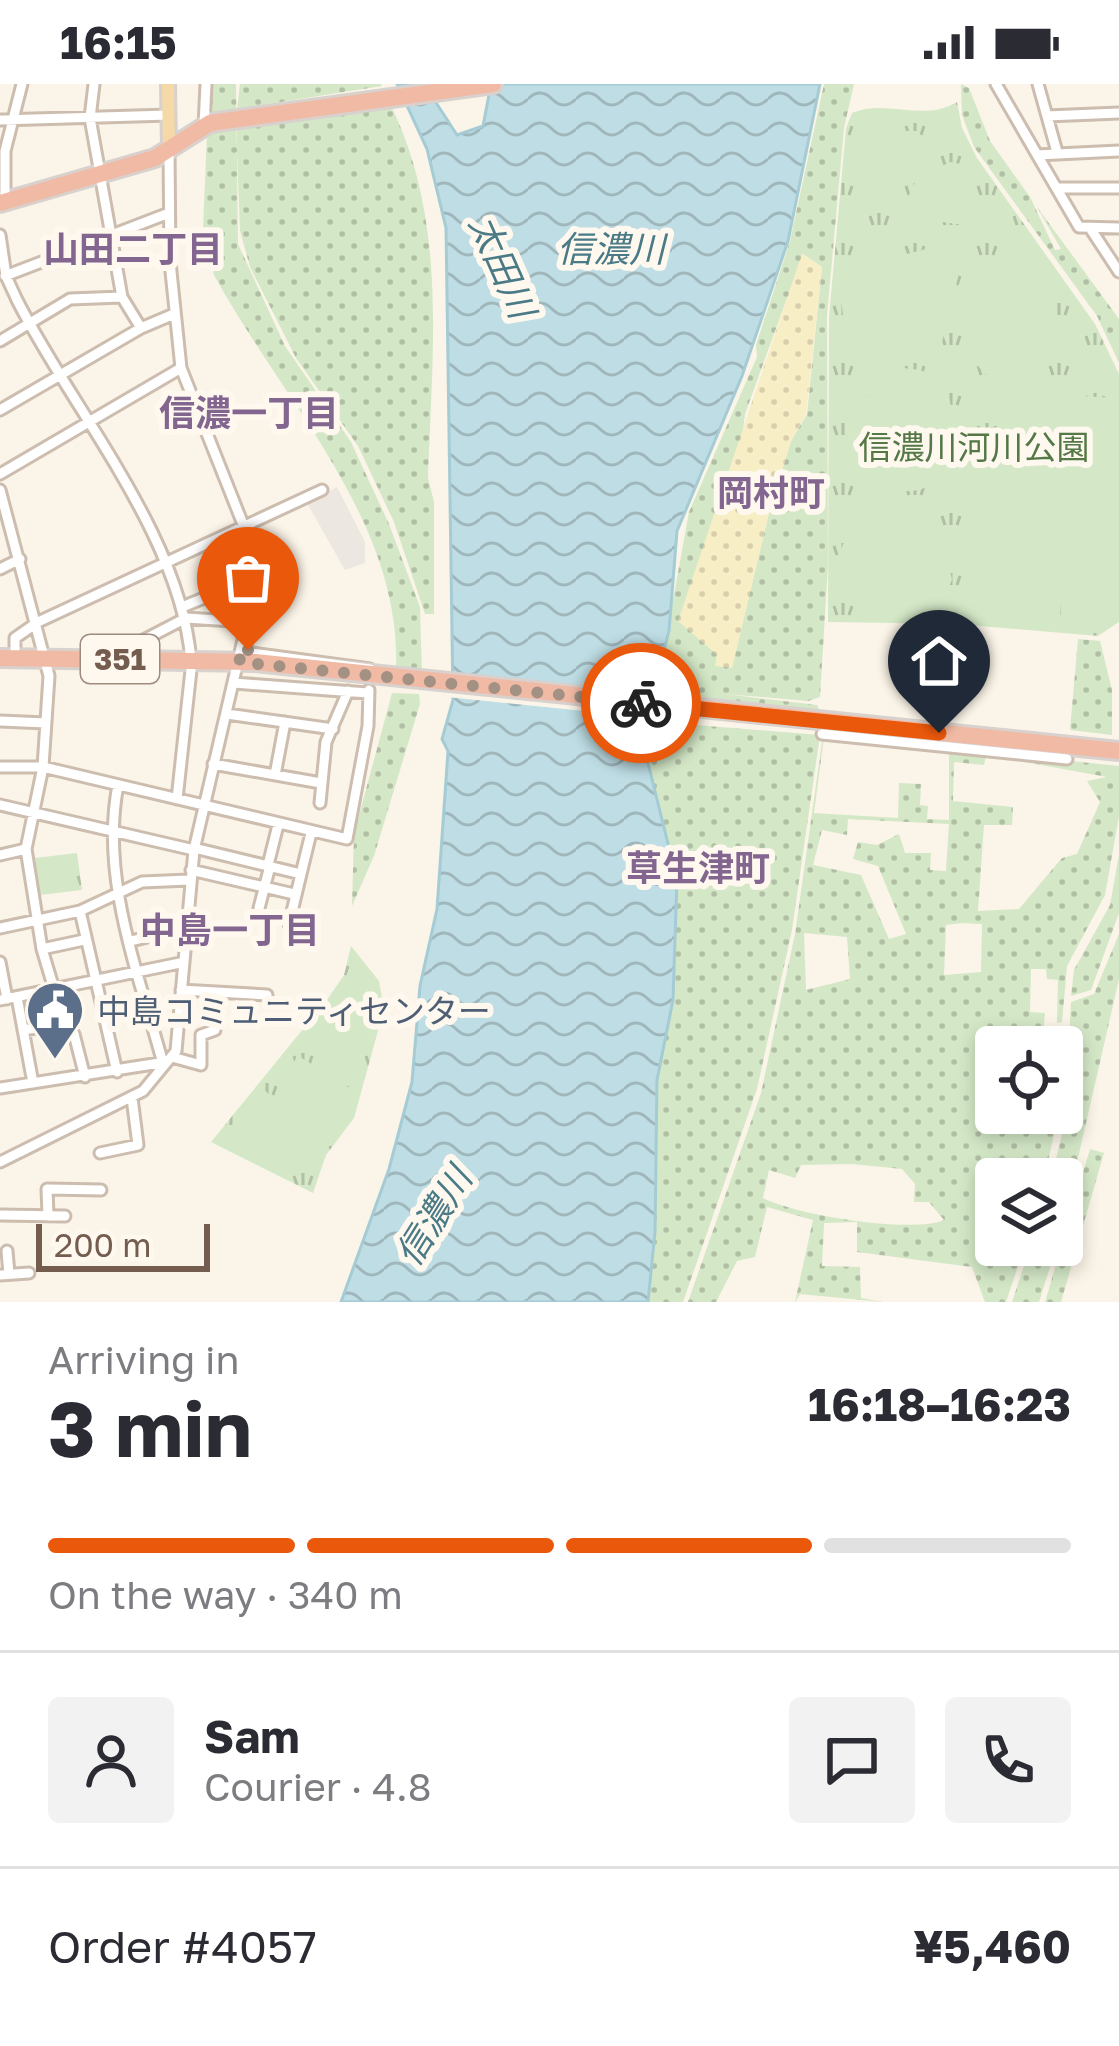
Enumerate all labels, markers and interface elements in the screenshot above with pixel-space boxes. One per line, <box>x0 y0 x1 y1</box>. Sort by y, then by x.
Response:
text: 16:15 <box>60 15 177 69</box>
water label: 太田川 <box>461 208 546 328</box>
district label: 山田二丁目 <box>43 227 223 270</box>
water label: 信濃川 <box>557 227 669 270</box>
district label: 信濃一丁目 <box>159 391 339 434</box>
park label: 信濃川河川公園 <box>859 427 1090 466</box>
district label: 岡村町 <box>717 471 825 514</box>
pin <box>197 527 299 650</box>
icon: bag <box>215 545 281 611</box>
pin <box>888 610 990 733</box>
icon: home <box>906 628 972 694</box>
road number: 351 <box>81 635 159 683</box>
courier <box>581 643 701 763</box>
icon: bike <box>608 670 674 736</box>
district label: 草生津町 <box>626 846 770 889</box>
district label: 中島一丁目 <box>140 908 320 951</box>
public building icon: 中島コミュニティセンター <box>24 979 86 1061</box>
place label: 中島コミュニティセンター <box>97 991 491 1030</box>
map controls <box>975 1026 1083 1266</box>
button: locate <box>975 1026 1083 1134</box>
water label: 信濃川 <box>386 1155 482 1273</box>
button: layers <box>975 1158 1083 1266</box>
scale bar <box>36 1218 210 1271</box>
text: 200 m <box>54 1225 152 1264</box>
text: Arriving in <box>48 1336 239 1383</box>
text: 16:18–16:23 <box>808 1377 1071 1431</box>
text: 3 min <box>48 1381 252 1474</box>
text: On the way · 340 m <box>48 1571 403 1618</box>
button: person <box>48 1697 174 1823</box>
button: chat <box>789 1697 915 1823</box>
button: phone <box>945 1697 1071 1823</box>
text: Sam <box>204 1709 300 1763</box>
text: Courier · 4.8 <box>204 1763 432 1810</box>
text: Order #4057 <box>48 1919 317 1973</box>
text: ¥5,460 <box>913 1919 1071 1973</box>

